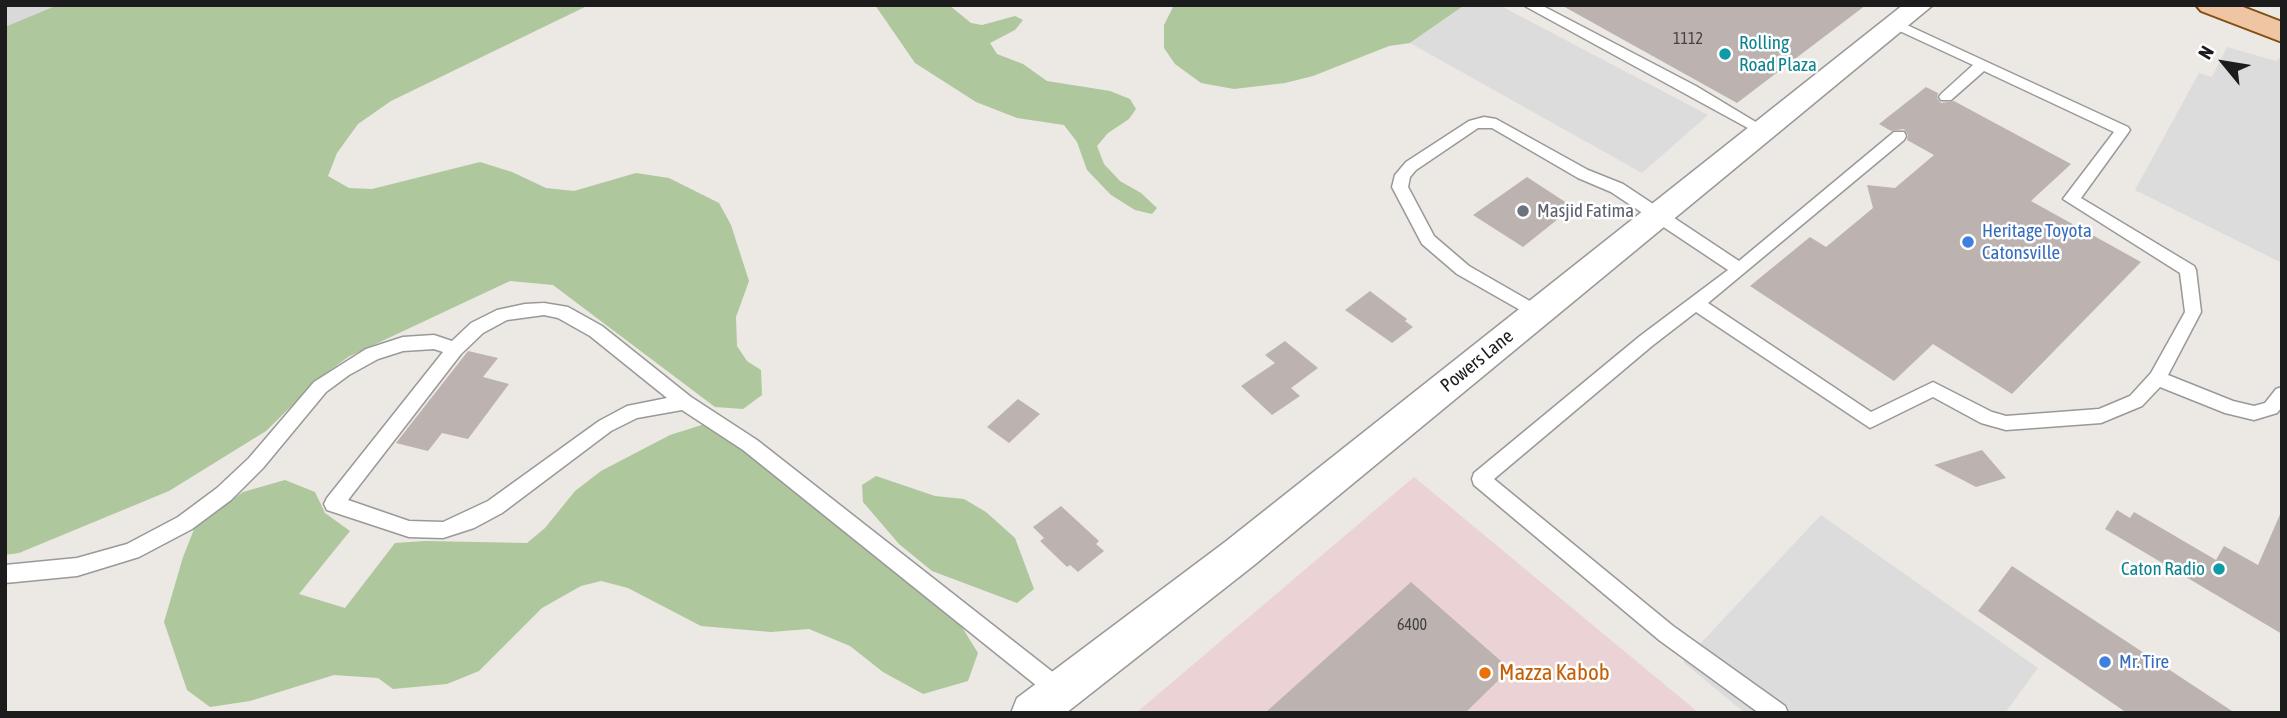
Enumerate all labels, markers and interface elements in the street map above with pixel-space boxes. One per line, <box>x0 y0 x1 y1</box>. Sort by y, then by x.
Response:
north arrow <box>2189 28 2259 98</box>
house number: 1112 <box>1673 29 1703 49</box>
place label: Rolling Road Plaza <box>1739 32 1817 76</box>
text: N <box>2193 42 2218 63</box>
marker: Rolling Road Plaza <box>1717 46 1733 62</box>
place label: Masjid Fatima <box>1537 200 1634 222</box>
marker: Masjid Fatima <box>1515 203 1531 219</box>
place label: Heritage Toyota Catonsville <box>1982 220 2092 264</box>
marker: Heritage Toyota Catonsville <box>1960 234 1976 250</box>
street label: Powers Lane <box>1436 325 1518 397</box>
place label: Caton Radio <box>2121 558 2205 580</box>
marker: Caton Radio <box>2211 561 2227 577</box>
house number: 6400 <box>1397 615 1427 635</box>
place label: Mr. Tire <box>2119 651 2169 673</box>
marker: Mr. Tire <box>2097 654 2113 670</box>
place label: Mazza Kabob <box>1499 659 1610 687</box>
marker: Mazza Kabob <box>1477 665 1493 681</box>

